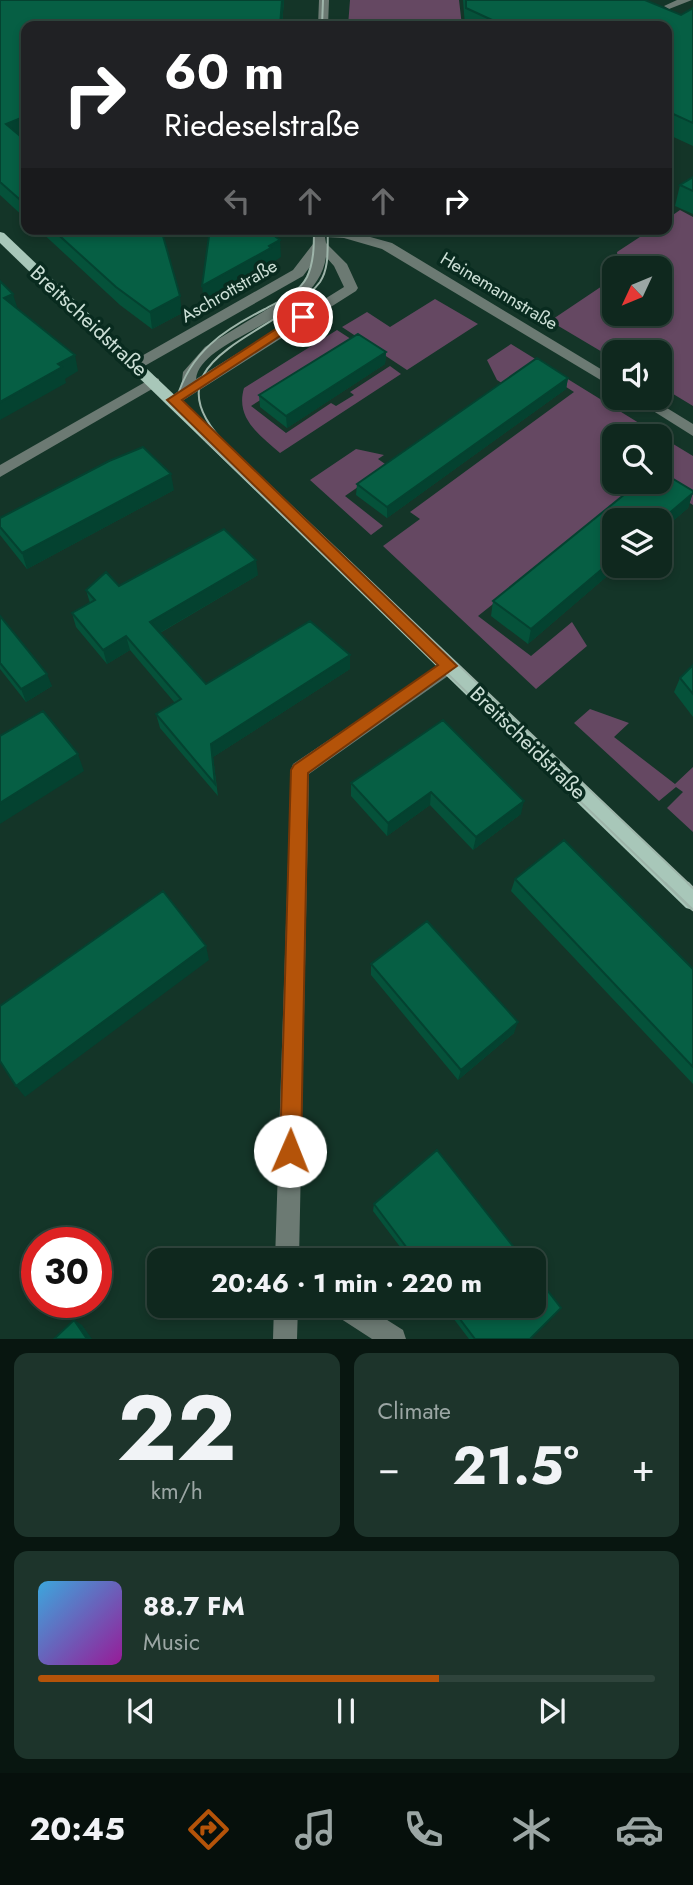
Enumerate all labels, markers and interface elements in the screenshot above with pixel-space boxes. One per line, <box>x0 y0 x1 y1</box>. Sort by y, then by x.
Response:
text: 60 m <box>164 37 284 107</box>
icon: right <box>49 49 140 140</box>
text: Riedeselstraße <box>164 102 360 148</box>
icon: left <box>218 182 256 220</box>
icon: ahead <box>291 182 329 220</box>
icon: ahead <box>364 182 402 220</box>
icon: right <box>437 182 475 220</box>
street label: Heinemannstraße <box>435 246 563 336</box>
street label: Aschrottstraße <box>176 253 282 329</box>
north arrow <box>602 256 672 326</box>
map controls <box>602 256 672 578</box>
street label: Breitscheidstraße <box>23 258 155 384</box>
pin <box>273 287 333 347</box>
icon: arrive <box>284 298 322 336</box>
button: sound <box>602 340 672 410</box>
button: search <box>602 424 672 494</box>
button: layers <box>602 508 672 578</box>
street label: Breitscheidstraße <box>463 680 593 806</box>
position arrow <box>253 1114 327 1188</box>
speed limit sign: 30 <box>21 1227 112 1318</box>
text: 20:46 · 1 min · 220 m <box>211 1264 482 1302</box>
text: 22 <box>117 1363 236 1494</box>
text: Climate <box>378 1394 451 1428</box>
text: 21.5° <box>453 1428 579 1504</box>
text: − <box>378 1440 400 1495</box>
text: + <box>632 1440 655 1495</box>
text: km/h <box>151 1474 203 1508</box>
text: 88.7 FM <box>143 1587 245 1625</box>
text: Music <box>143 1625 200 1659</box>
icon: previous <box>122 1692 160 1730</box>
icon: pause <box>327 1692 365 1730</box>
icon: next <box>533 1692 571 1730</box>
icon: directions <box>184 1805 233 1854</box>
icon: music <box>291 1805 340 1854</box>
icon: phone <box>399 1805 448 1854</box>
icon: climate <box>507 1805 556 1854</box>
icon: car <box>615 1805 664 1854</box>
text: 20:45 <box>29 1806 125 1852</box>

